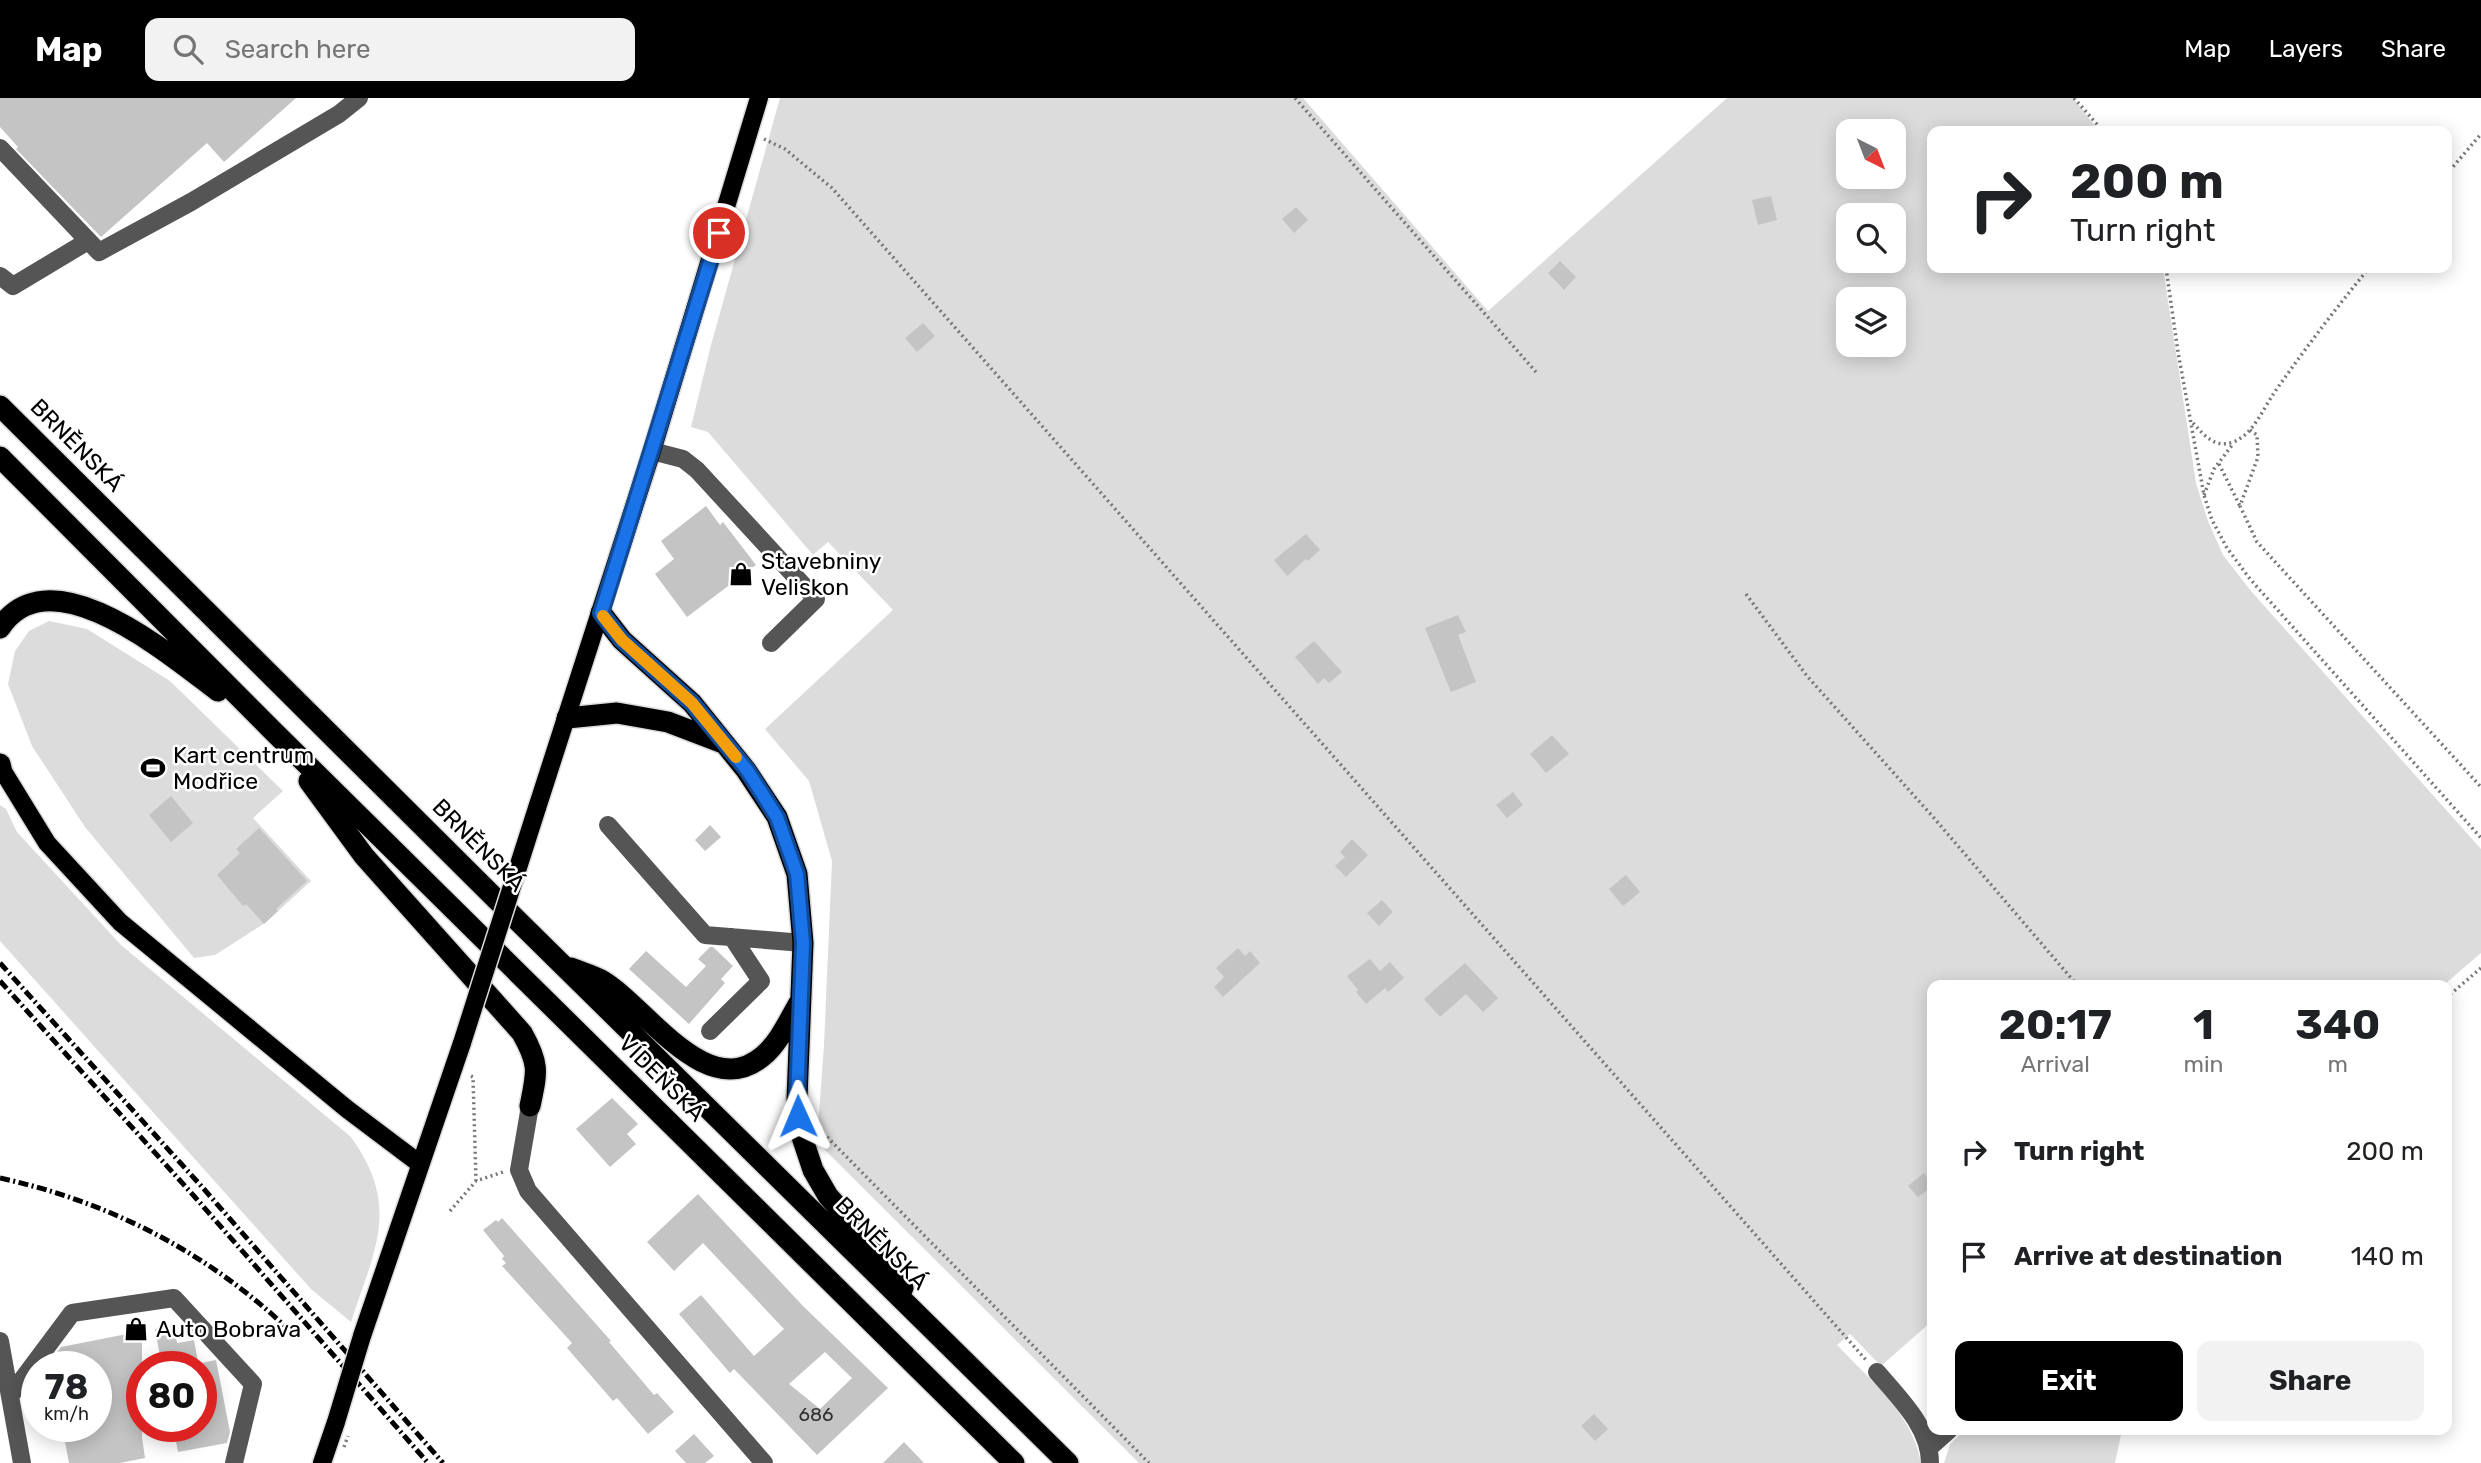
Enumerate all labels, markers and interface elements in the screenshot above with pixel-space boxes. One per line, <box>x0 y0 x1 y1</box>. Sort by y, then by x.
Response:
search box <box>145 18 635 81</box>
text: Map <box>35 30 103 69</box>
icon: search <box>169 30 207 68</box>
text: Search here <box>225 34 370 65</box>
text: Map <box>2184 35 2231 63</box>
text: Layers <box>2269 35 2343 63</box>
text: Share <box>2381 35 2446 63</box>
north arrow <box>1836 119 1906 189</box>
map controls <box>1836 119 1906 357</box>
text: 200 m <box>2070 152 2224 210</box>
icon: right <box>1955 154 2046 245</box>
pin <box>689 203 749 263</box>
button: search <box>1836 203 1906 273</box>
text: Turn right <box>2070 211 2215 249</box>
icon: arrive <box>700 214 738 252</box>
button: layers <box>1836 287 1906 357</box>
street label: BRNĚNSKÁ <box>25 393 129 497</box>
place label: Stavebniny Veliskon <box>761 547 882 601</box>
shop icon: Stavebniny Veliskon <box>727 560 755 588</box>
place label: Kart centrum Modřice <box>173 741 314 795</box>
sports icon: Kart centrum Modřice <box>139 754 167 782</box>
street label: BRNĚNSKÁ <box>427 793 531 897</box>
text: 20:17 <box>1999 1000 2112 1050</box>
text: 1 <box>2193 1000 2214 1050</box>
text: 340 <box>2295 1000 2380 1050</box>
street label: VÍDEŇSKÁ <box>613 1029 711 1127</box>
text: Arrival <box>2021 1050 2090 1078</box>
text: min <box>2184 1050 2224 1078</box>
text: m <box>2328 1050 2348 1078</box>
position arrow <box>761 1079 835 1153</box>
icon: right <box>1955 1133 1993 1171</box>
text: Turn right <box>2014 1136 2144 1167</box>
text: 200 m <box>2346 1136 2424 1167</box>
street label: BRNĚNSKÁ <box>830 1191 934 1295</box>
icon: arrive <box>1955 1238 1993 1276</box>
text: Arrive at destination <box>2014 1241 2282 1272</box>
text: 140 m <box>2351 1241 2424 1272</box>
shop icon: Auto Bobrava <box>122 1315 150 1343</box>
place label: Auto Bobrava <box>156 1315 301 1343</box>
button: Exit <box>1955 1341 2183 1421</box>
button: Share <box>2197 1341 2424 1421</box>
speed limit sign: 80 <box>126 1351 217 1442</box>
text: 78 <box>45 1366 88 1408</box>
text: km/h <box>44 1403 89 1425</box>
house number: 686 <box>799 1403 834 1426</box>

